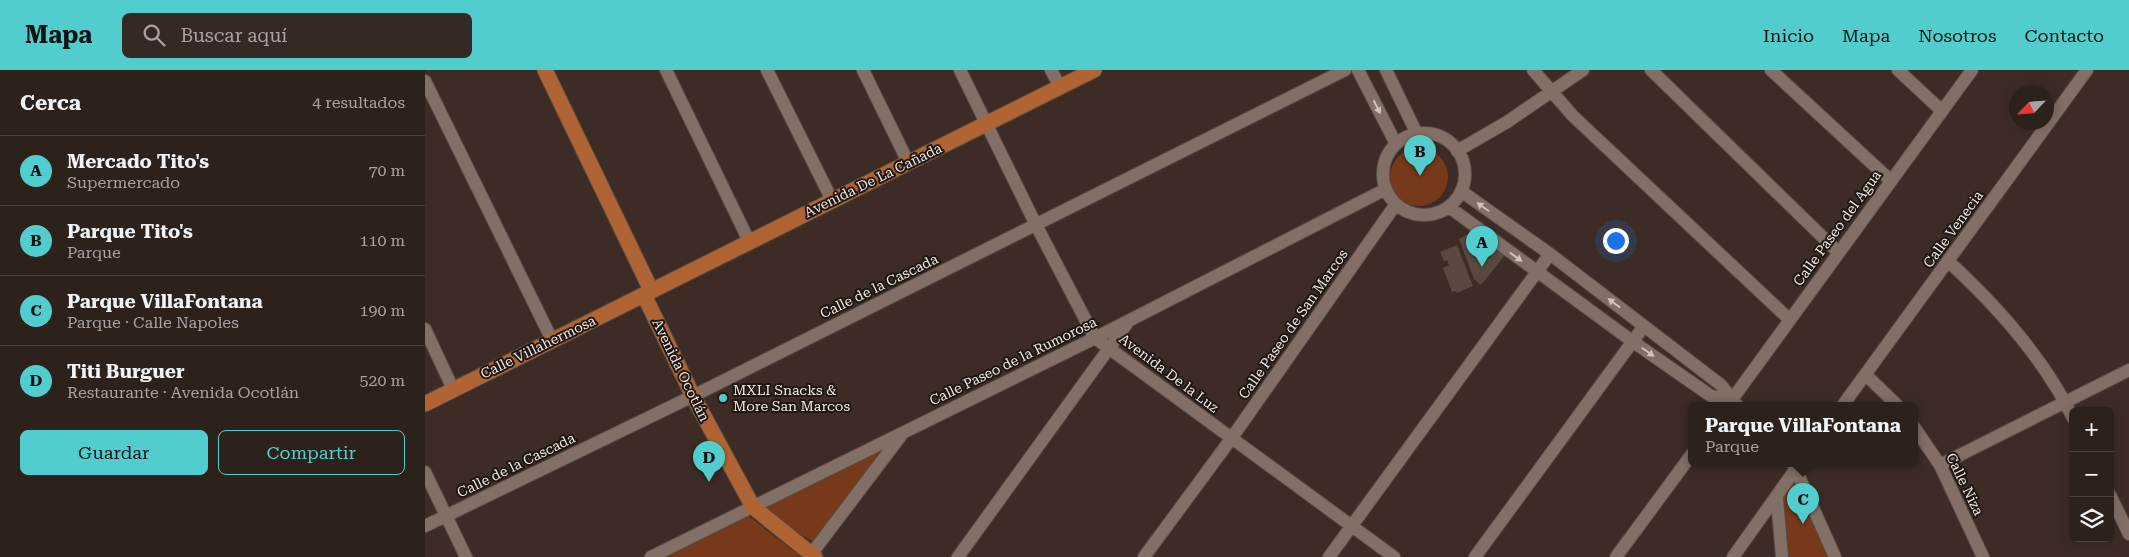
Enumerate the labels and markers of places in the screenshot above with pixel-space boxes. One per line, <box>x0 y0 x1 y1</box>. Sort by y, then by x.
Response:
pin: B <box>1404 135 1436 176</box>
pin: A <box>1466 226 1498 267</box>
place label: MXLI Snacks & More San Marcos <box>733 382 850 414</box>
marker: MXLI Snacks & More San Marcos <box>717 392 729 404</box>
pin: D <box>693 441 725 482</box>
pin: C <box>1787 483 1819 524</box>

